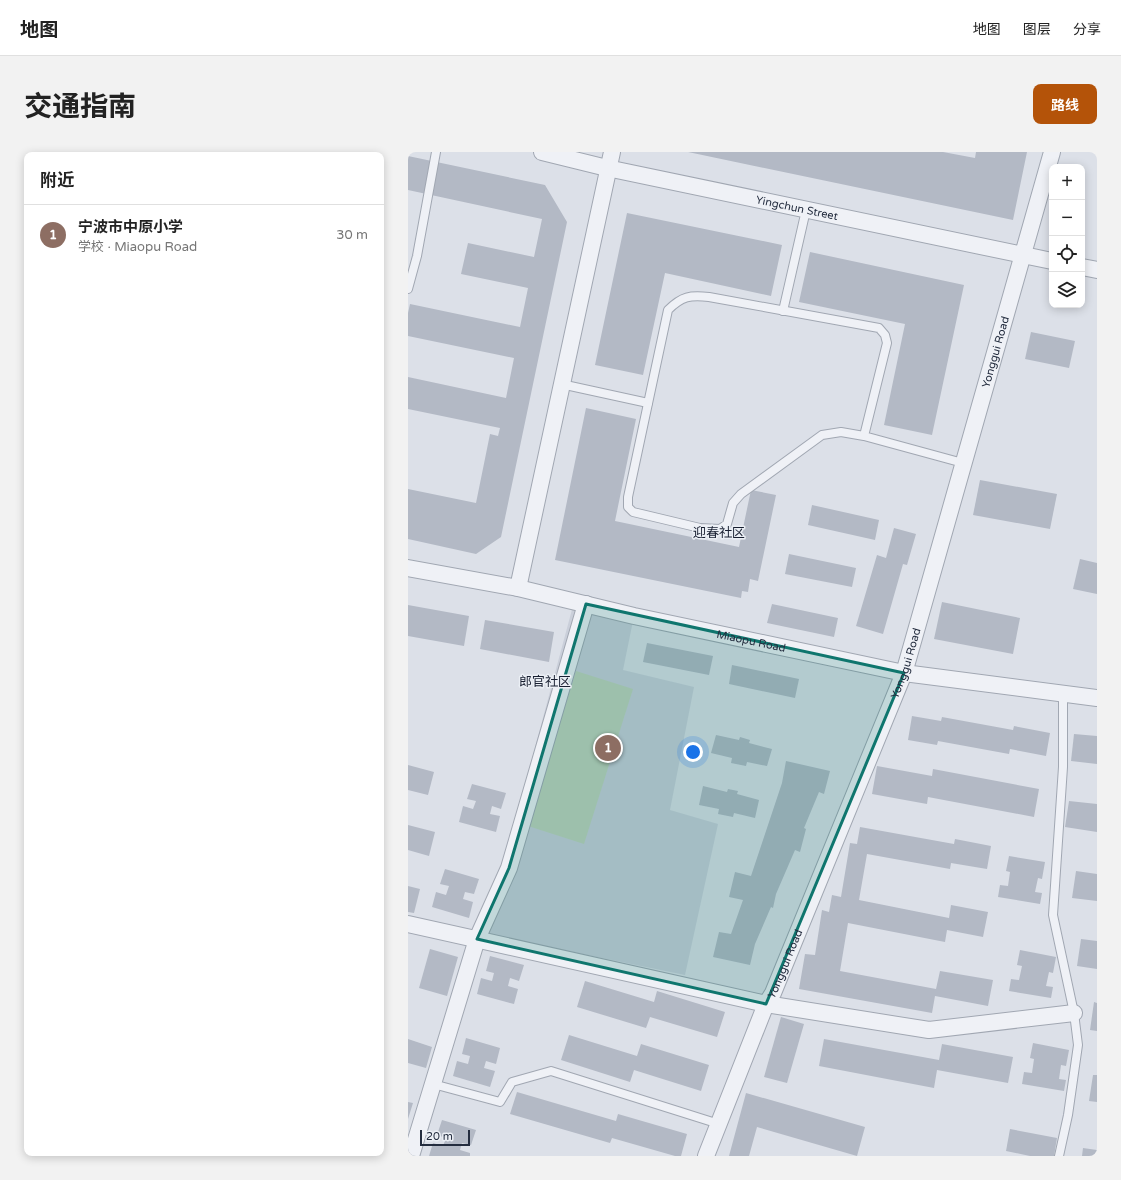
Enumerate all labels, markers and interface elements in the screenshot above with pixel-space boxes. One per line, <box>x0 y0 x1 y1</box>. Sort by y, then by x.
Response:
text: 地图 <box>20 19 58 41</box>
text: 地图 <box>973 21 1001 38</box>
text: 图层 <box>1023 21 1051 38</box>
text: 分享 <box>1073 21 1101 38</box>
button: 路线 <box>1033 84 1097 124</box>
text: 交通指南 <box>24 90 136 124</box>
map controls <box>1049 164 1085 308</box>
button: + <box>1049 164 1085 200</box>
text: 附近 <box>40 170 74 191</box>
street label: Yingchun Street <box>755 193 839 223</box>
button: − <box>1049 200 1085 236</box>
text: 宁波市中原小学 <box>78 218 183 236</box>
text: 1 <box>49 227 57 243</box>
text: 30 m <box>336 227 368 243</box>
button: locate <box>1049 236 1085 272</box>
text: 学校 · Miaopu Road <box>78 239 197 255</box>
button: layers <box>1049 272 1085 308</box>
street label: Yonggui Road <box>979 315 1012 389</box>
district label: 迎春社区 <box>693 525 745 541</box>
street label: Yonggui Road <box>888 627 923 701</box>
street label: Miaopu Road <box>715 628 787 655</box>
district label: 郎官社区 <box>519 674 571 690</box>
pin: 1 <box>595 733 621 763</box>
your location <box>683 742 703 762</box>
street label: Yonggui Road <box>765 927 805 1001</box>
scale bar <box>420 1128 470 1147</box>
text: 20 m <box>426 1130 453 1143</box>

